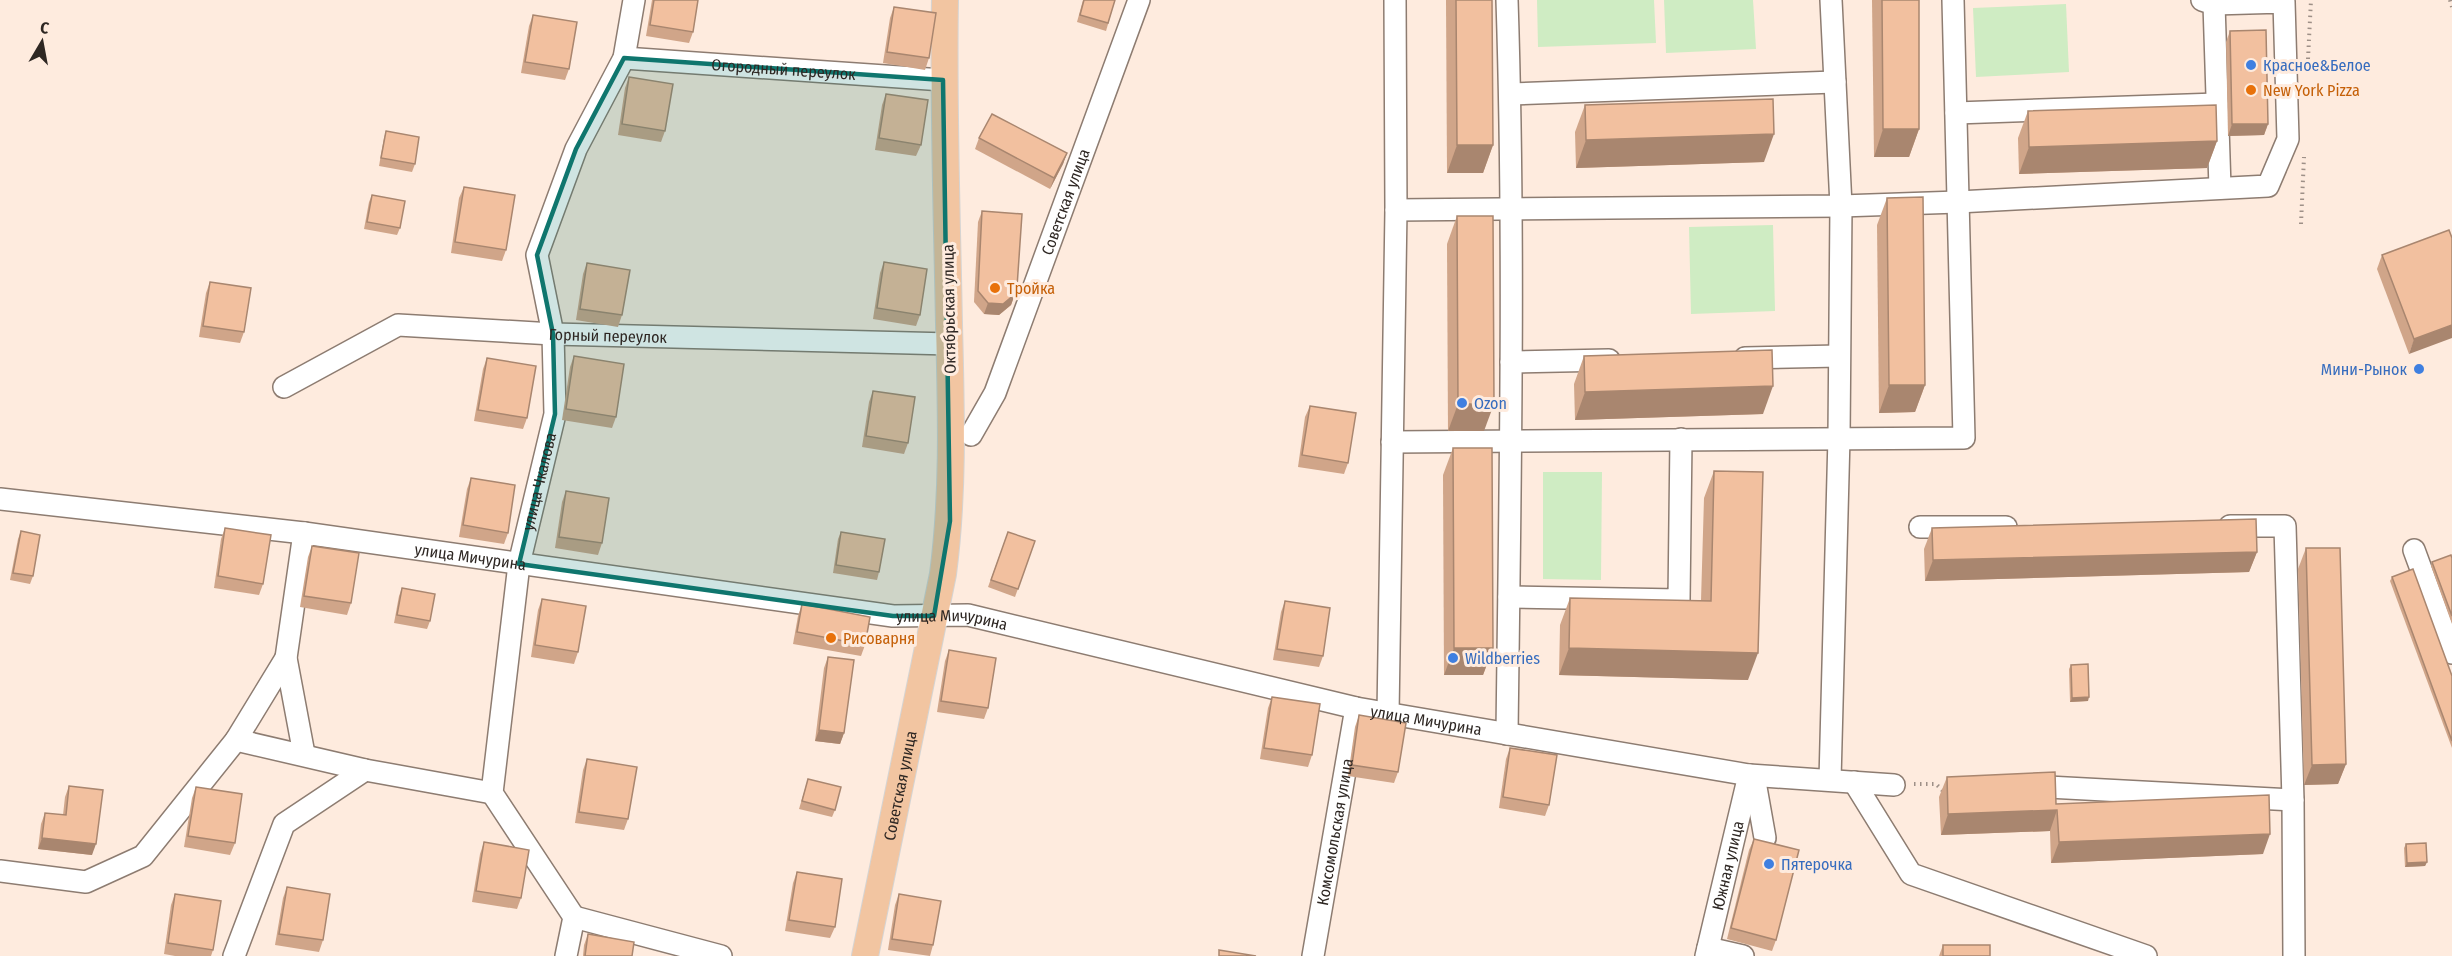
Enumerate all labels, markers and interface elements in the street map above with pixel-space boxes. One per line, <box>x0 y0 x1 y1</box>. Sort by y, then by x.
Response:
north arrow <box>12 12 72 72</box>
text: С <box>39 18 51 38</box>
street label: Огородный переулок <box>711 55 857 83</box>
place label: Красное&Белое <box>2263 56 2371 75</box>
marker: Красное&Белое <box>2244 58 2258 72</box>
place label: New York Pizza <box>2263 81 2360 100</box>
marker: New York Pizza <box>2244 83 2258 97</box>
street label: Советская улица <box>1037 146 1093 257</box>
street label: Октябрьская улица <box>938 244 960 374</box>
place label: Тройка <box>1007 279 1055 298</box>
marker: Тройка <box>988 281 1002 295</box>
street label: Горный переулок <box>548 324 668 346</box>
place label: Мини-Рынок <box>2321 360 2407 379</box>
marker: Мини-Рынок <box>2412 362 2426 376</box>
place label: Ozon <box>1474 394 1507 413</box>
marker: Ozon <box>1455 396 1469 410</box>
street label: улица Чкалова <box>518 430 560 532</box>
street label: улица Мичурина <box>413 539 528 574</box>
street label: улица Мичурина <box>896 606 1010 634</box>
place label: Рисоварня <box>843 629 915 648</box>
marker: Рисоварня <box>824 631 838 645</box>
place label: Wildberries <box>1465 649 1540 668</box>
marker: Wildberries <box>1446 651 1460 665</box>
street label: улица Мичурина <box>1369 701 1483 739</box>
street label: Советская улица <box>879 729 920 842</box>
street label: Комсомольская улица <box>1312 757 1357 907</box>
street label: Южная улица <box>1708 819 1747 912</box>
place label: Пятерочка <box>1781 855 1853 874</box>
marker: Пятерочка <box>1762 857 1776 871</box>

